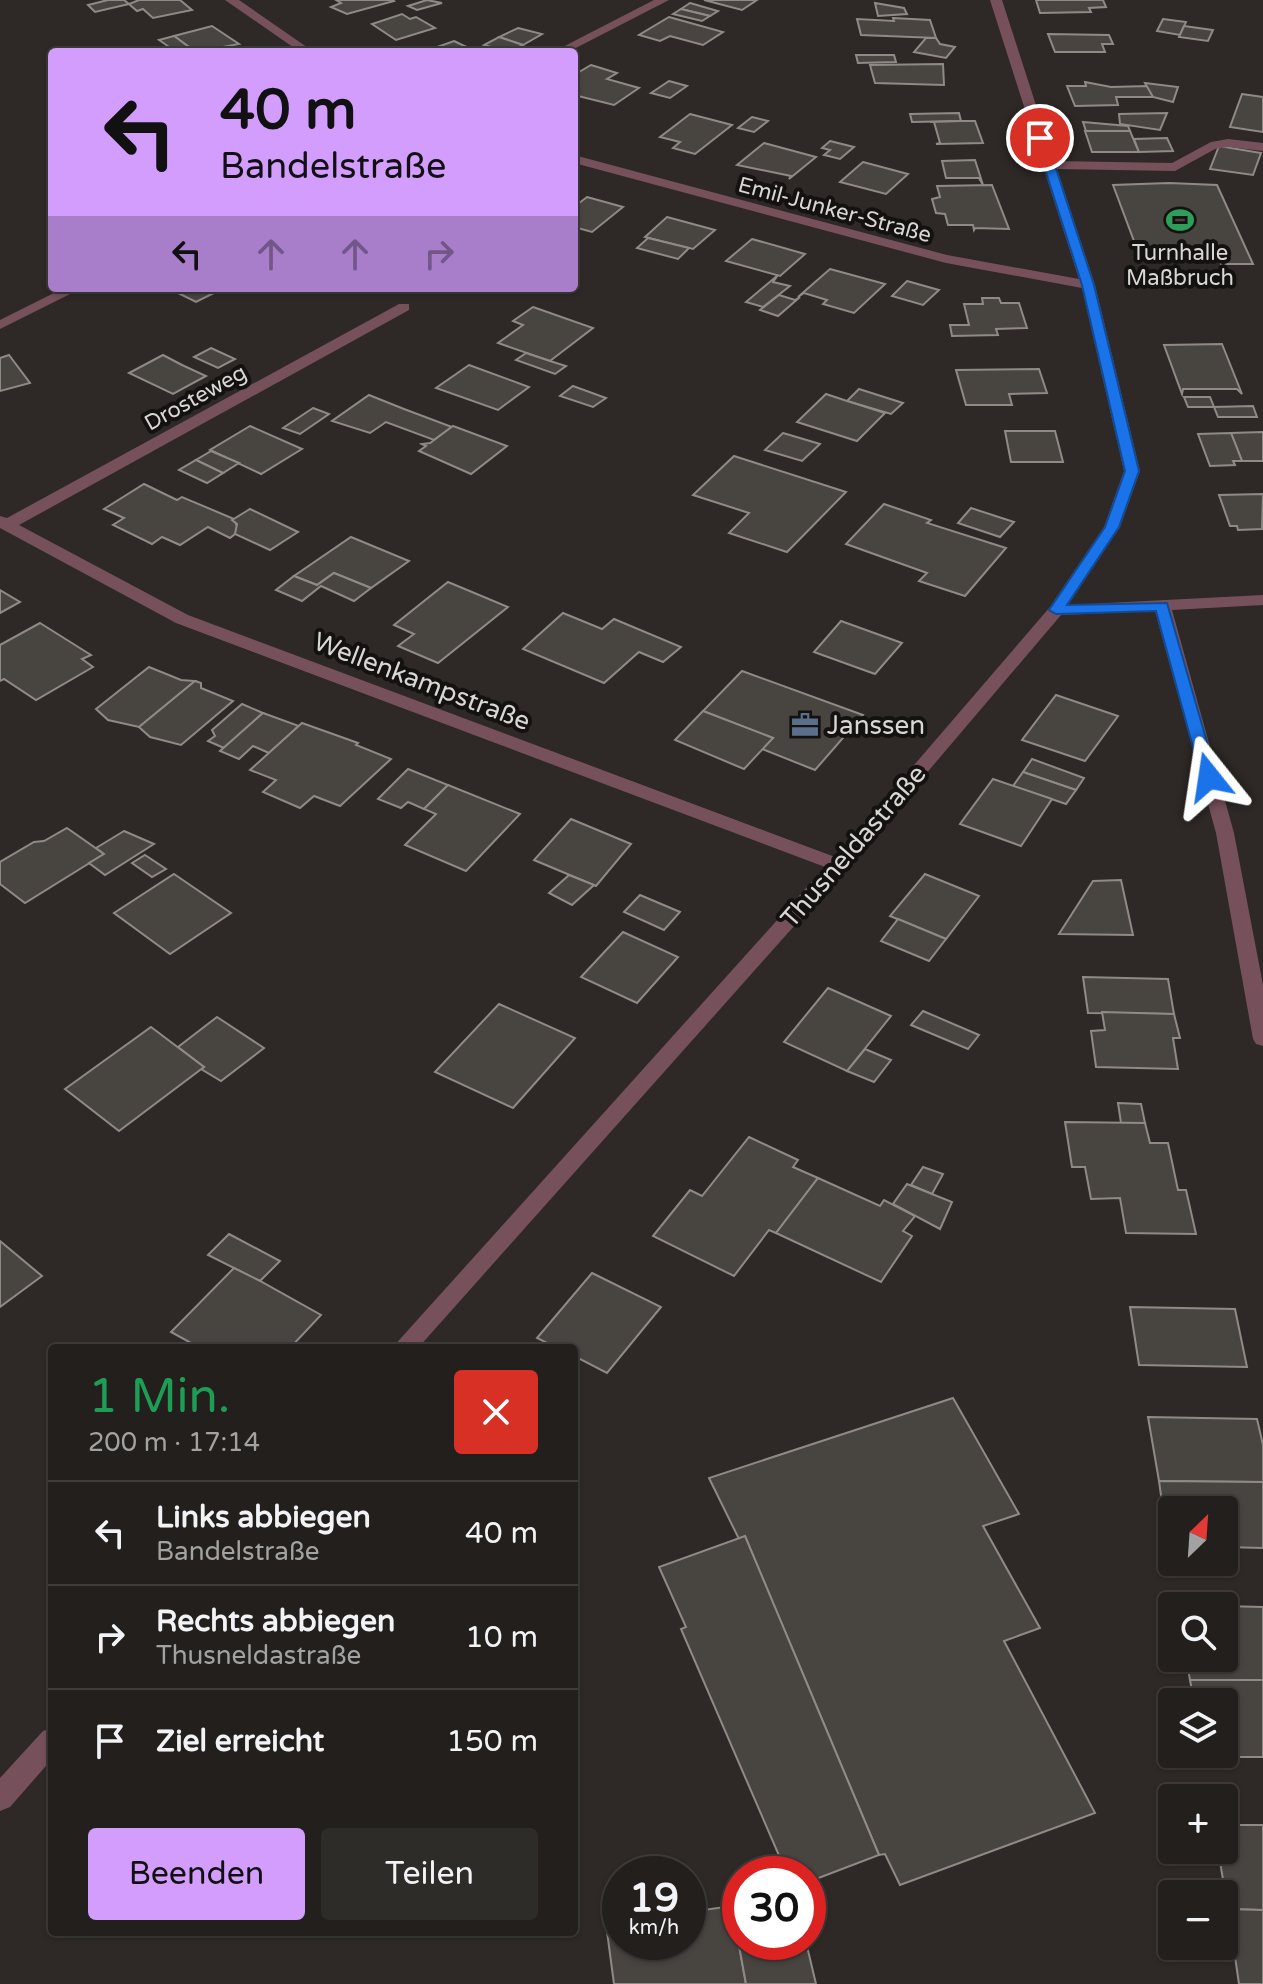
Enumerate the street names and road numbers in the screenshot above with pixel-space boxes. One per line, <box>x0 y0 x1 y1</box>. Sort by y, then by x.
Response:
street label: Emil-Junker-Straße <box>735 172 934 248</box>
street label: Drosteweg <box>140 359 251 437</box>
street label: Wellenkampstraße <box>309 626 535 737</box>
street label: Thusneldastraße <box>774 759 932 934</box>

